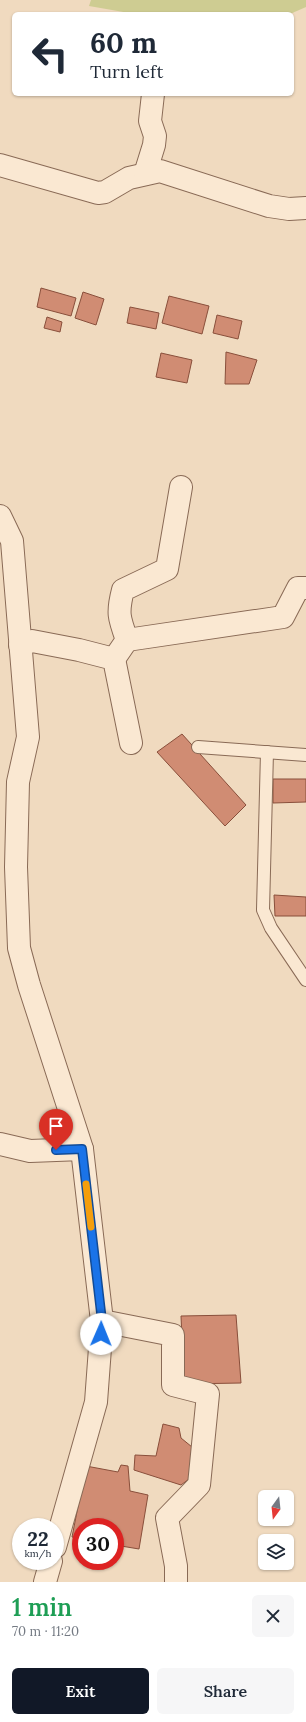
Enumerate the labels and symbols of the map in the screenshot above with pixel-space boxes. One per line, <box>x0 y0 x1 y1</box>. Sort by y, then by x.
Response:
pin <box>39 1109 73 1150</box>
position arrow <box>80 1313 122 1355</box>
north arrow <box>258 1490 294 1526</box>
speed limit sign: 30 <box>72 1518 124 1570</box>

